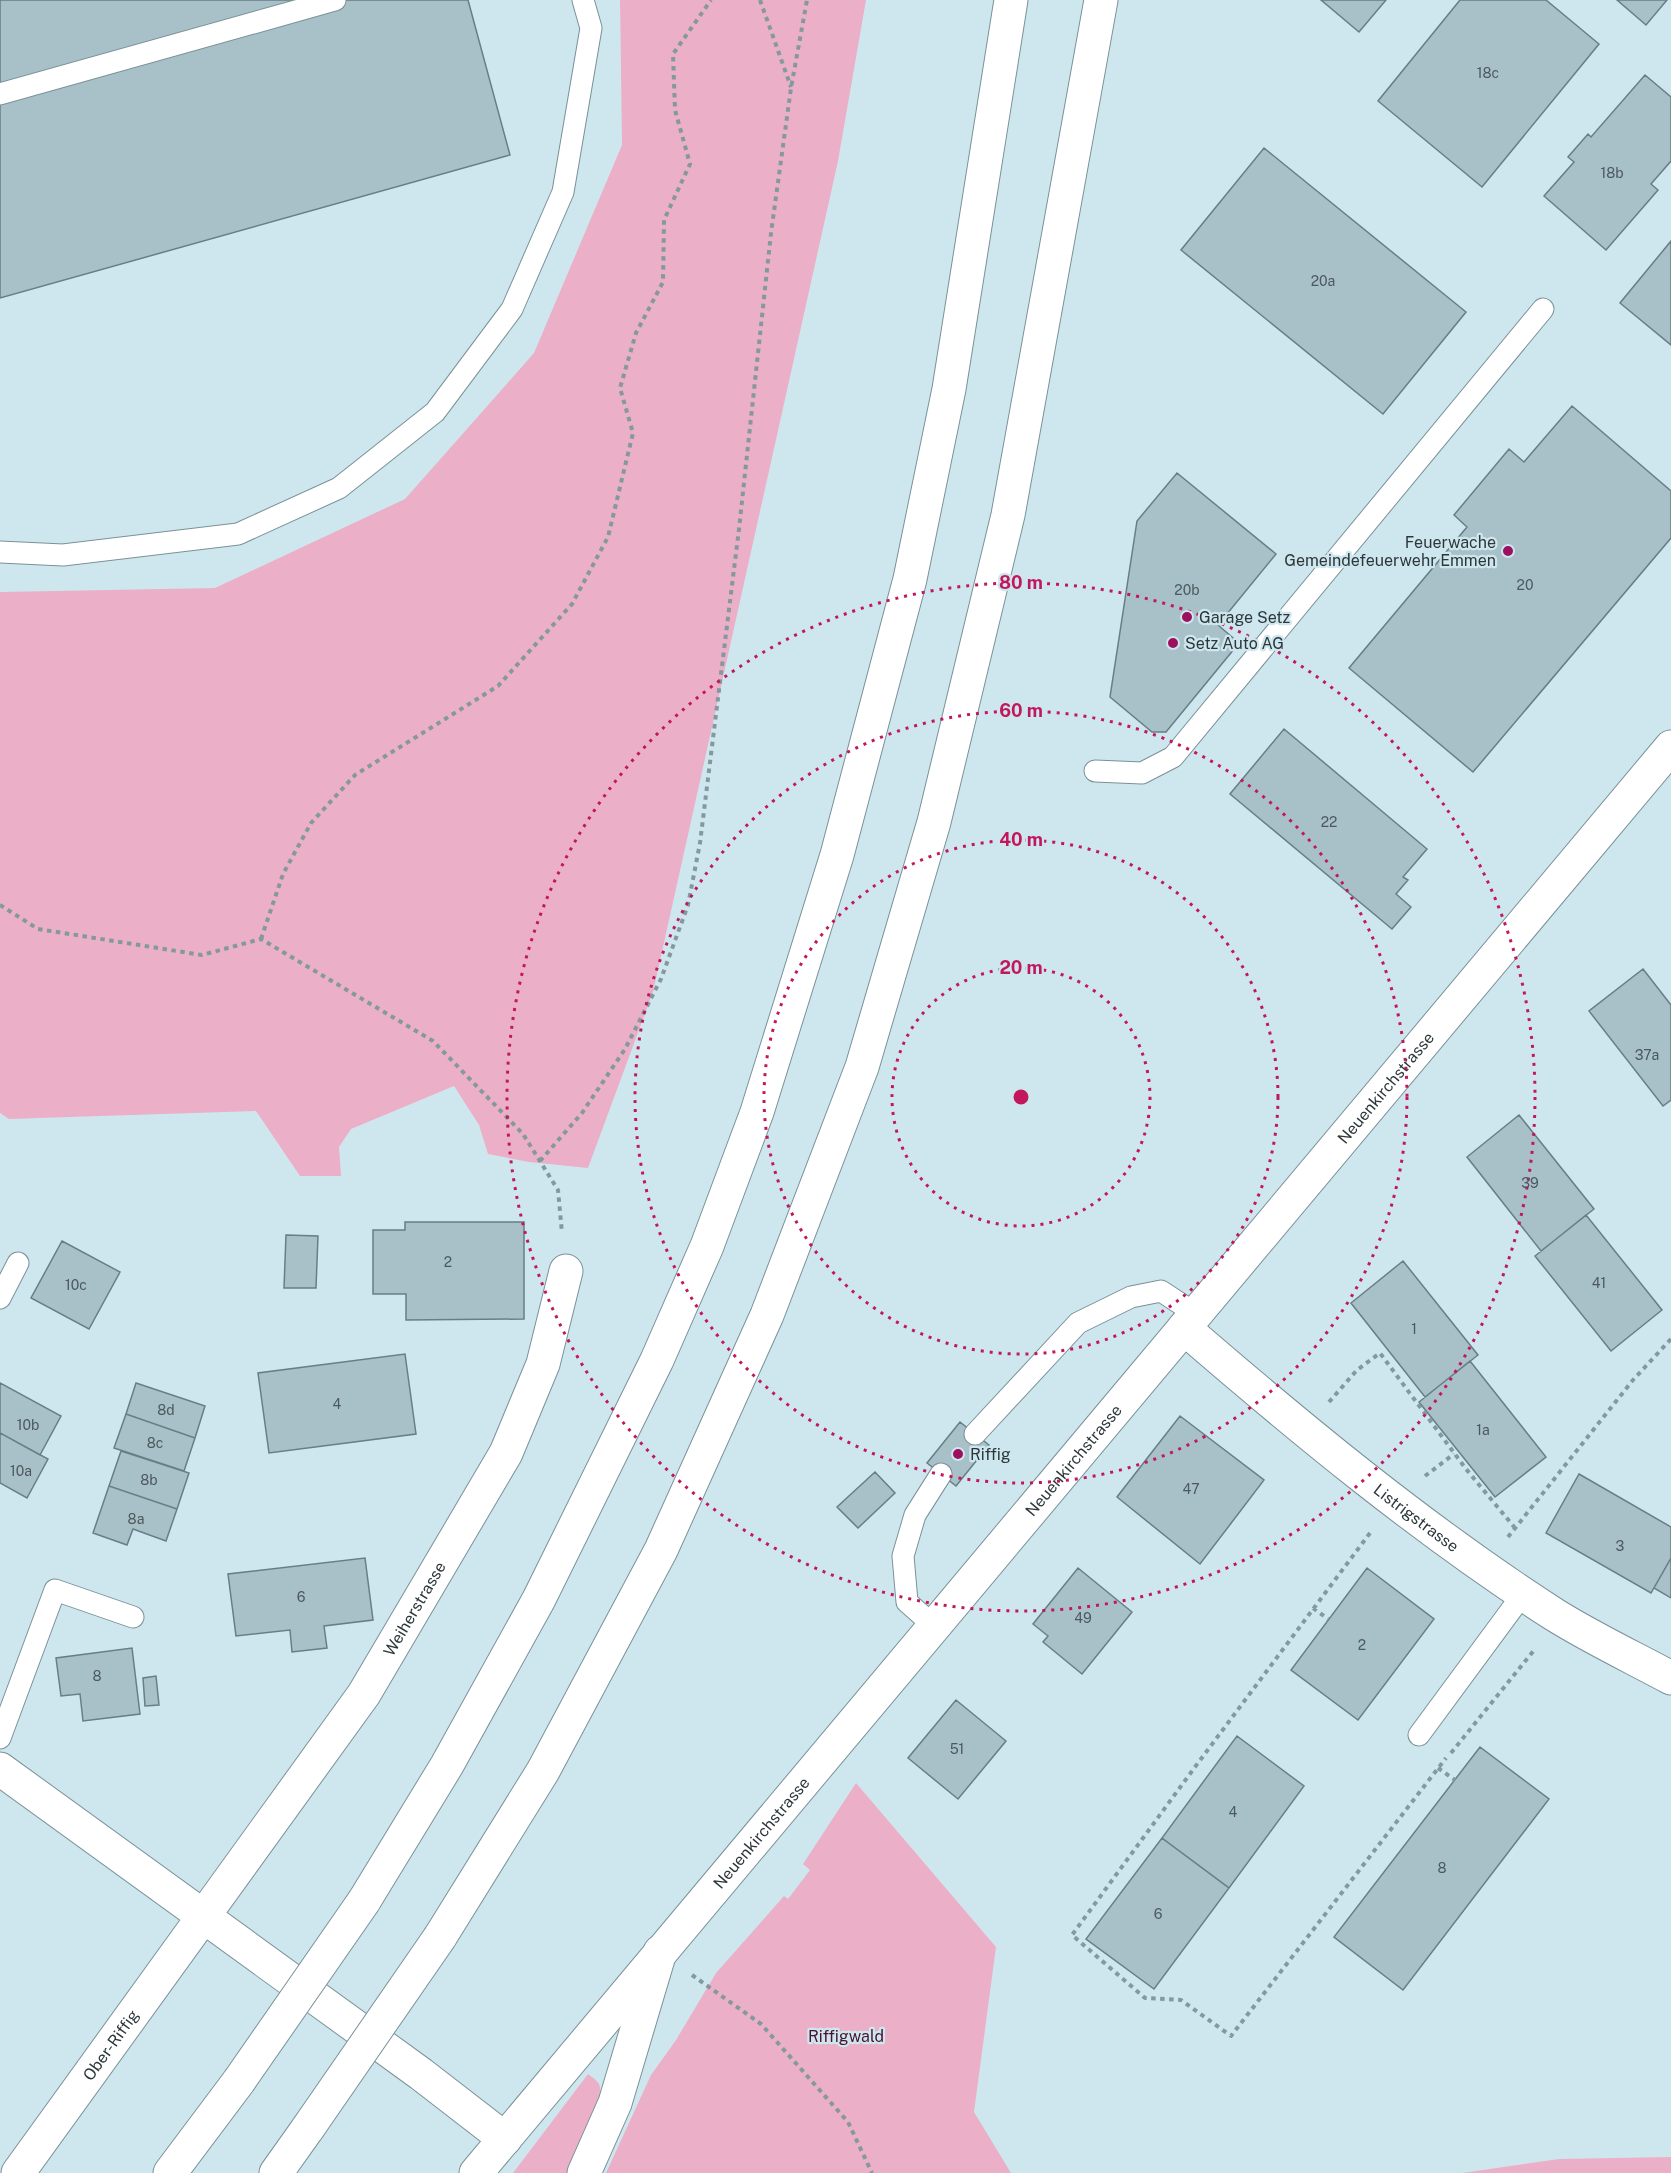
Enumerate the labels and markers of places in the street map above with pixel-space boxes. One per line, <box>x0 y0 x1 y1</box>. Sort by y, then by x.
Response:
place label: Feuerwache Gemeindefeuerwehr Emmen <box>1284 533 1496 570</box>
marker: Feuerwache Gemeindefeuerwehr Emmen <box>1501 544 1515 558</box>
place label: Garage Setz <box>1199 608 1291 627</box>
marker: Garage Setz <box>1180 610 1194 624</box>
place label: Setz Auto AG <box>1185 634 1284 653</box>
marker: Setz Auto AG <box>1166 636 1180 650</box>
centre of rings <box>1011 1087 1031 1107</box>
place label: Riffig <box>970 1445 1011 1464</box>
marker: Riffig <box>951 1447 965 1461</box>

